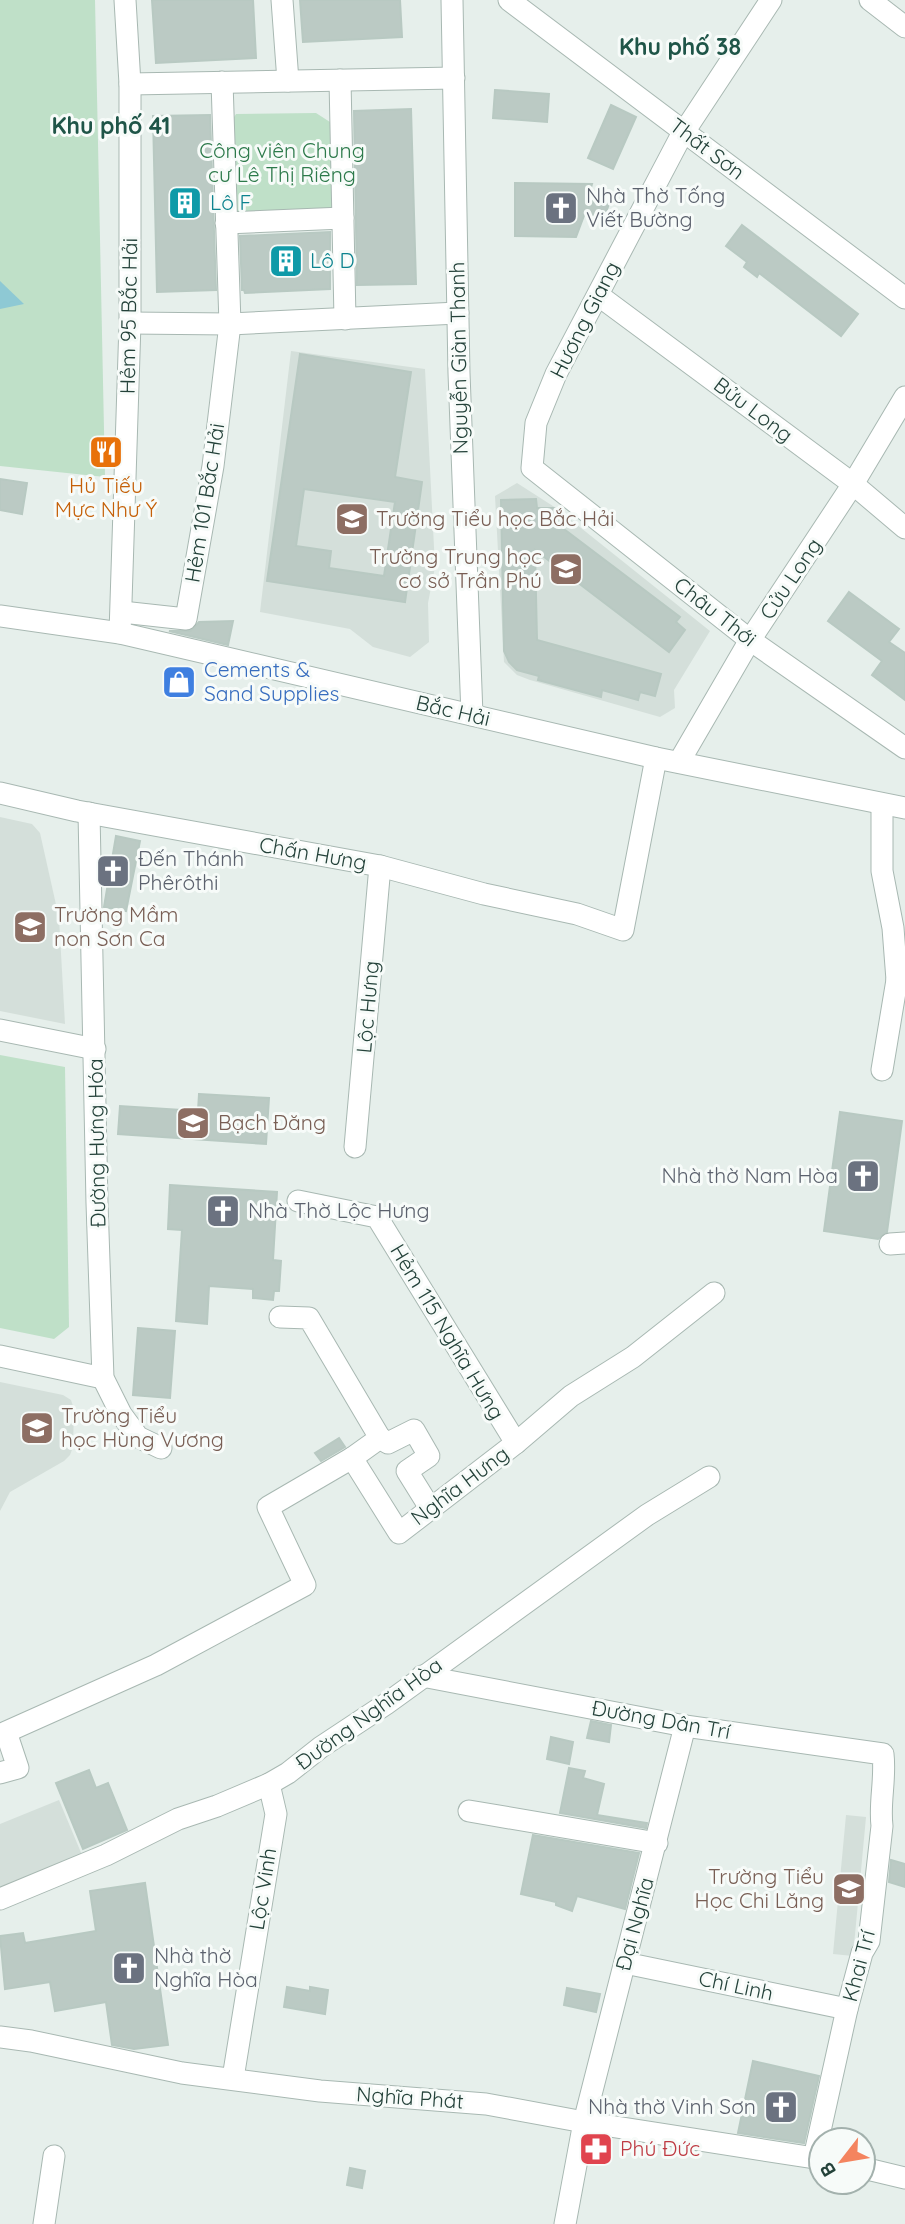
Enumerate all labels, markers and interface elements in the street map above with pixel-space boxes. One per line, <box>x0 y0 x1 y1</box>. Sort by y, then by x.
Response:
district label: Khu phố 38 <box>619 32 741 61</box>
district label: Khu phố 41 <box>52 111 170 140</box>
street label: Thất Sơn <box>665 112 750 185</box>
park label: Công viên Chung cư Lê Thị Riêng <box>199 137 365 187</box>
place label: Nhà Thờ Tống Viết Bường <box>586 182 725 232</box>
building icon: Lô F <box>166 184 204 222</box>
place label: Lô F <box>210 189 251 215</box>
church icon: Nhà Thờ Tống Viết Bường <box>542 189 580 227</box>
street label: Hẻm 95 Bắc Hải <box>114 238 142 394</box>
building icon: Lô D <box>267 242 305 280</box>
place label: Lô D <box>310 247 355 273</box>
street label: Hương Giang <box>544 257 625 382</box>
street label: Nguyễn Giàn Thanh <box>443 261 473 455</box>
street label: Bửu Long <box>709 371 798 447</box>
street label: Hẻm 101 Bắc Hải <box>179 421 229 584</box>
restaurant icon: Hủ Tiếu Mực Như Ý <box>87 433 125 471</box>
place label: Hủ Tiếu Mực Như Ý <box>55 472 158 522</box>
school or university icon: Trường Tiểu học Bắc Hải <box>333 500 371 538</box>
place label: Trường Tiểu học Bắc Hải <box>376 505 614 531</box>
street label: Cửu Long <box>754 533 827 624</box>
place label: Trường Trung học cơ sở Trần Phú <box>369 543 542 593</box>
school or university icon: Trường Trung học cơ sở Trần Phú <box>547 550 585 588</box>
street label: Châu Thới <box>669 571 762 652</box>
place label: Cements & Sand Supplies <box>204 656 339 706</box>
shop icon: Cements & Sand Supplies <box>160 663 198 701</box>
street label: Bắc Hải <box>414 689 493 731</box>
street label: Chấn Hưng <box>257 831 369 875</box>
place label: Đến Thánh Phêrôthi <box>138 845 244 895</box>
church icon: Đến Thánh Phêrôthi <box>94 852 132 890</box>
place label: Trường Mầm non Sơn Ca <box>54 901 178 951</box>
school or university icon: Trường Mầm non Sơn Ca <box>11 908 49 946</box>
street label: Lộc Hưng <box>350 960 384 1054</box>
street label: Đường Hưng Hóa <box>82 1058 110 1228</box>
school or university icon: Bạch Đăng <box>174 1104 212 1142</box>
place label: Bạch Đăng <box>218 1109 326 1135</box>
church icon: Nhà thờ Nam Hòa <box>844 1157 882 1195</box>
place label: Nhà thờ Nam Hòa <box>661 1162 838 1188</box>
church icon: Nhà Thờ Lộc Hưng <box>204 1192 242 1230</box>
place label: Nhà Thờ Lộc Hưng <box>248 1197 429 1223</box>
street label: Hẻm 115 Nghĩa Hưng <box>385 1239 511 1424</box>
place label: Trường Tiểu học Hùng Vương <box>61 1402 224 1452</box>
school or university icon: Trường Tiểu học Hùng Vương <box>18 1409 56 1447</box>
street label: Nghĩa Hưng <box>405 1440 513 1530</box>
street label: Đường Nghĩa Hòa <box>290 1651 447 1775</box>
street label: Đường Dân Trí <box>590 1694 733 1744</box>
street label: Lộc Vinh <box>243 1846 281 1932</box>
place label: Trường Tiểu Học Chi Lăng <box>695 1863 824 1913</box>
school or university icon: Trường Tiểu Học Chi Lăng <box>830 1870 868 1908</box>
street label: Đại Nghĩa <box>609 1874 659 1973</box>
street label: Khai Trí <box>836 1927 880 2004</box>
place label: Nhà thờ Nghĩa Hòa <box>154 1942 258 1992</box>
church icon: Nhà thờ Nghĩa Hòa <box>110 1949 148 1987</box>
street label: Chí Linh <box>697 1964 776 2006</box>
street label: Nghĩa Phát <box>356 2080 465 2114</box>
church icon: Nhà thờ Vinh Sơn <box>762 2088 800 2126</box>
place label: Nhà thờ Vinh Sơn <box>588 2093 756 2119</box>
north arrow <box>807 2126 877 2196</box>
pharmacy icon: Phú Đức <box>577 2130 615 2168</box>
place label: Phú Đức <box>620 2135 700 2161</box>
text: B <box>814 2158 841 2181</box>

